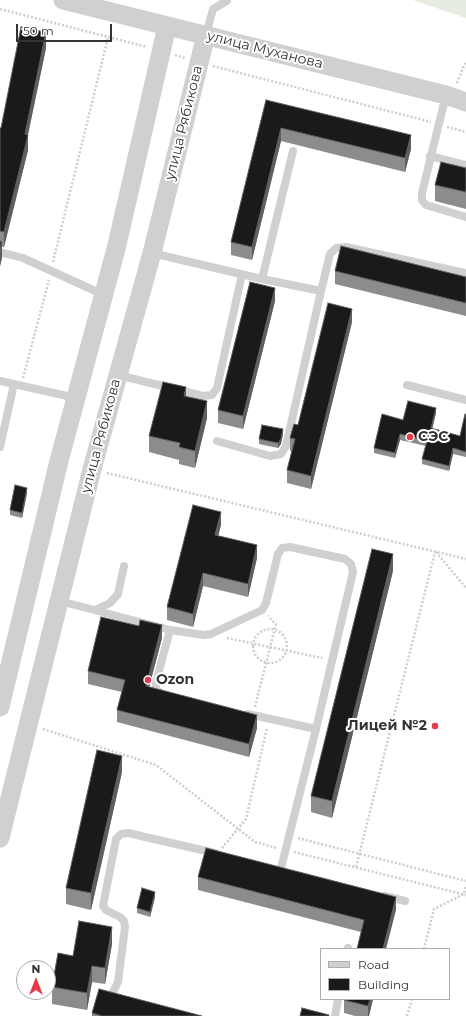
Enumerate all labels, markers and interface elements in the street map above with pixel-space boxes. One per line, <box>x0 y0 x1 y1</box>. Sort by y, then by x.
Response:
scale bar <box>18 16 114 42</box>
text: 50 m <box>23 23 54 38</box>
street label: улица Муханова <box>205 27 325 73</box>
street label: улица Рябикова <box>162 64 206 182</box>
street label: улица Рябикова <box>78 377 124 495</box>
place label: СЭС <box>418 429 448 445</box>
marker: СЭС <box>405 432 415 442</box>
place label: Ozon <box>156 672 194 688</box>
marker: Ozon <box>143 675 153 685</box>
place label: Лицей №2 <box>348 718 427 734</box>
marker: Лицей №2 <box>430 721 440 731</box>
legend <box>320 948 450 1000</box>
text: Road <box>358 957 389 972</box>
north arrow <box>16 960 56 1000</box>
text: N <box>32 962 40 976</box>
text: Building <box>358 977 409 992</box>

